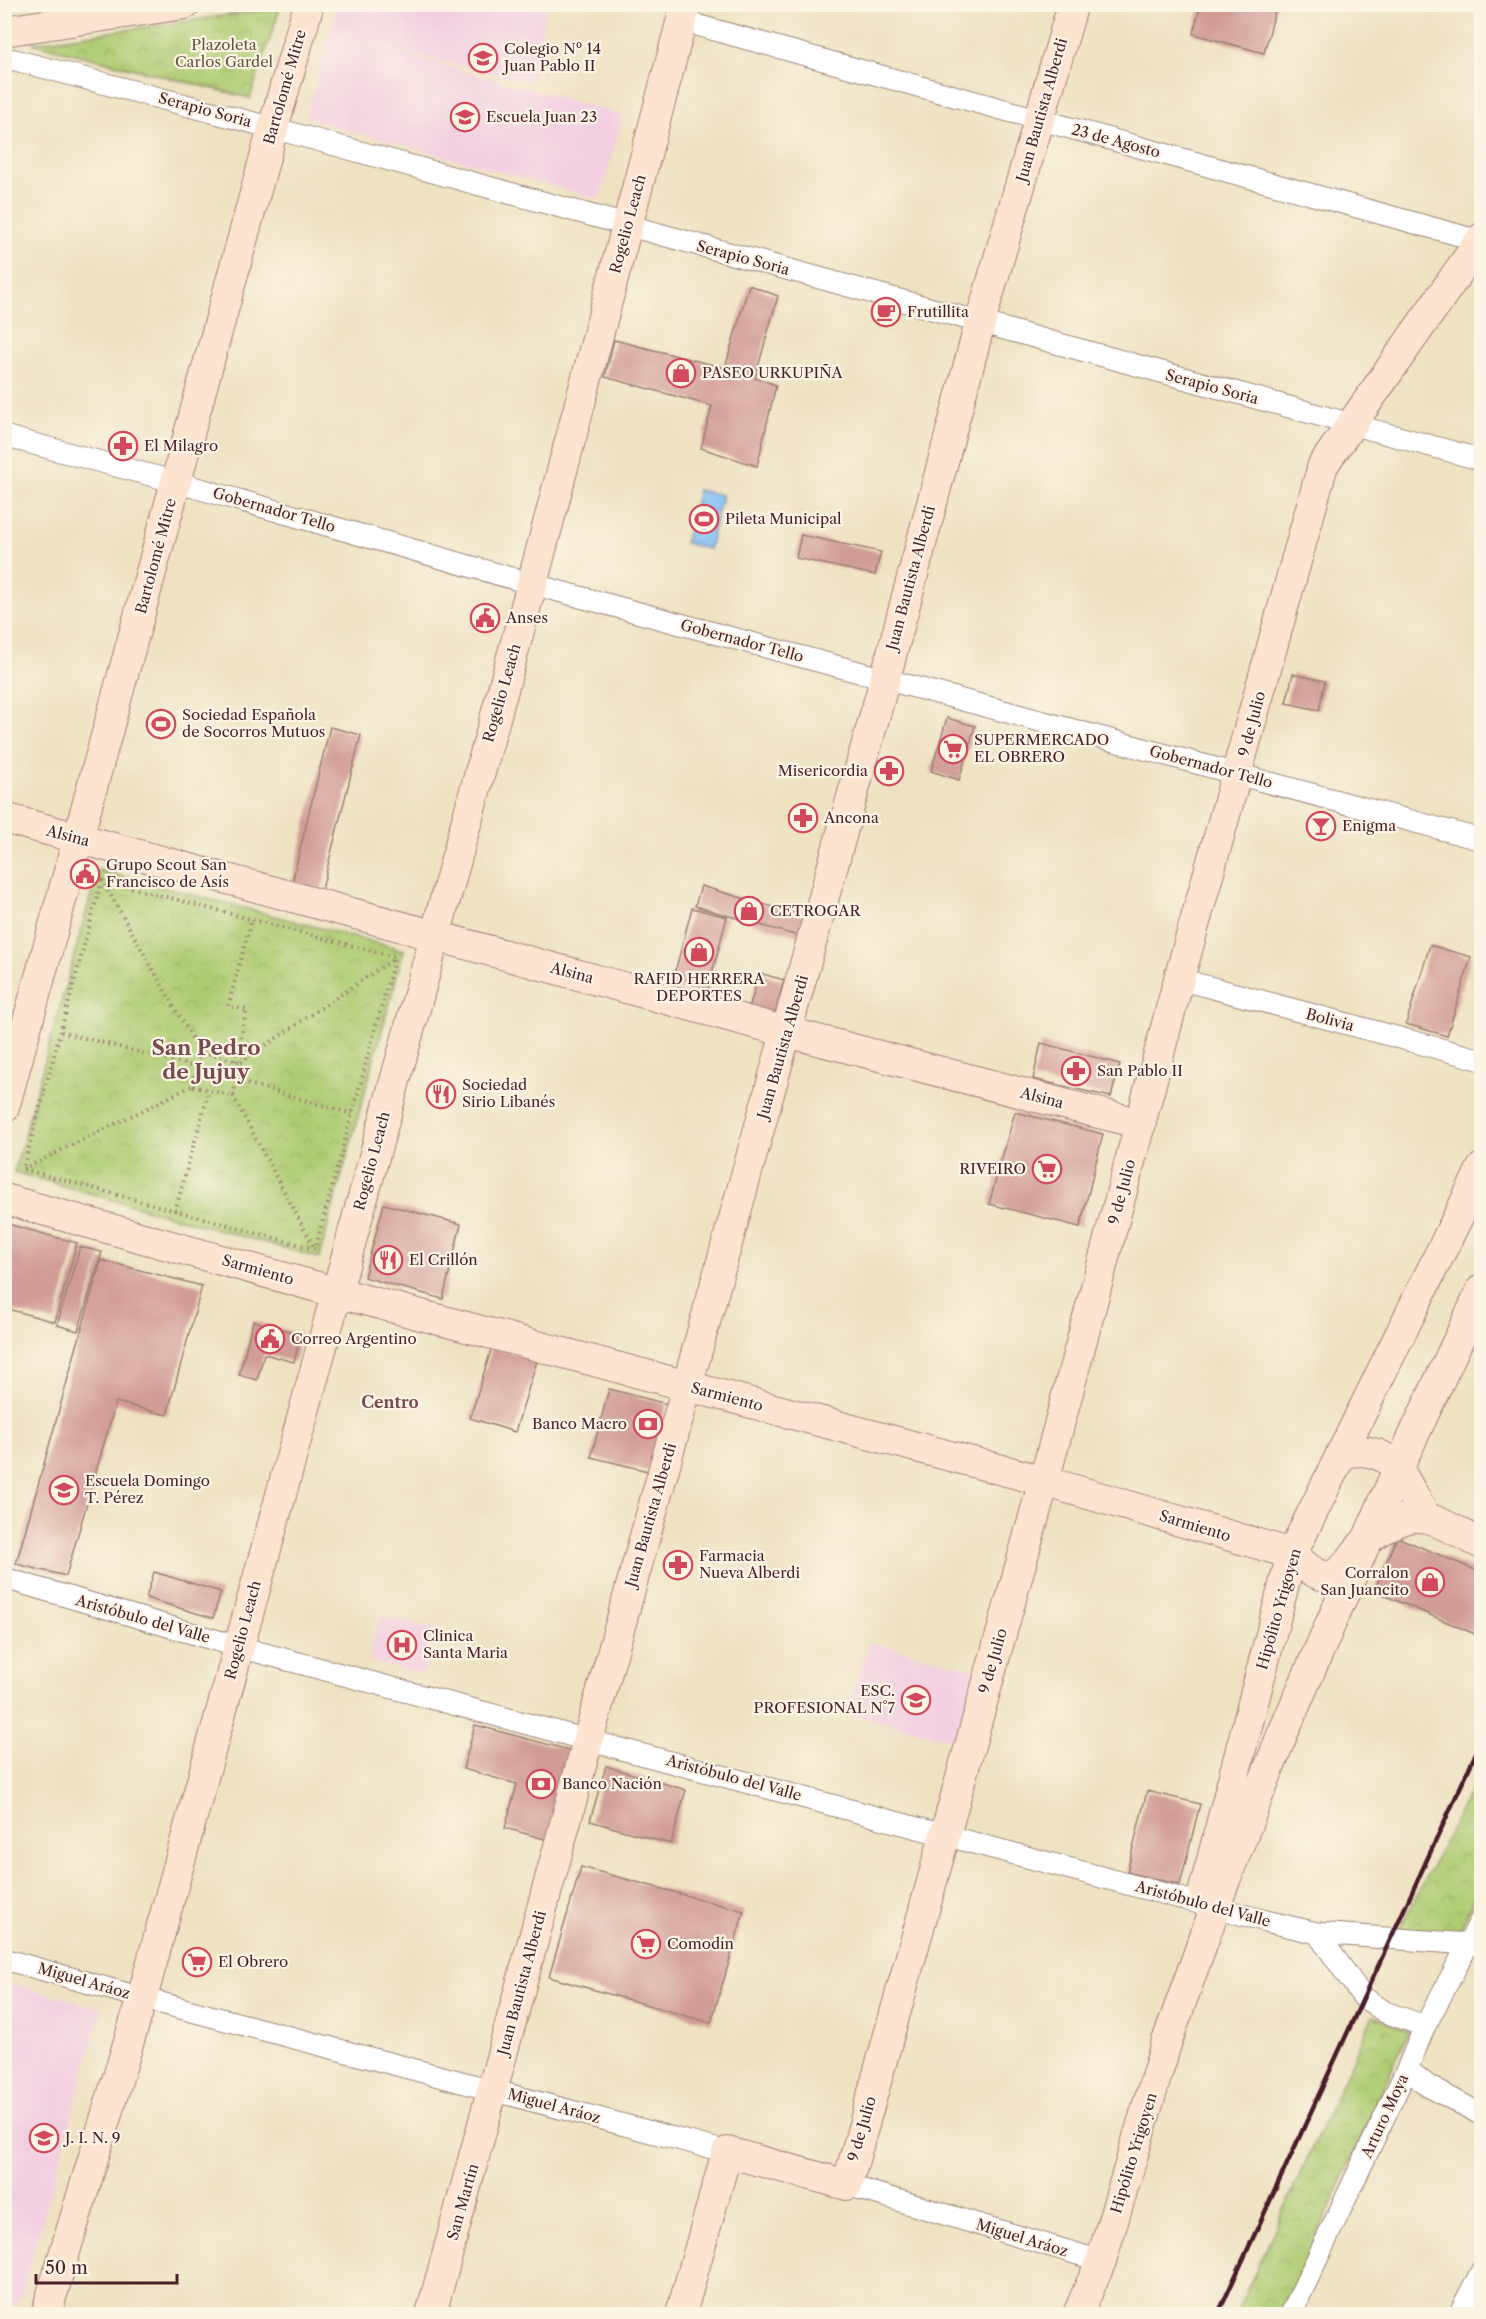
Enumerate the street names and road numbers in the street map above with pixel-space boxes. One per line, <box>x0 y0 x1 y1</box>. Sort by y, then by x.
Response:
street label: Bartolomé Mitre <box>259 27 310 147</box>
street label: Juan Bautista Alberdi <box>1011 35 1071 186</box>
street label: Serapio Soria <box>157 88 254 131</box>
street label: 23 de Agosto <box>1070 120 1162 161</box>
street label: Rogelio Leach <box>605 172 650 276</box>
street label: Serapio Soria <box>695 236 792 279</box>
street label: Serapio Soria <box>1164 365 1261 408</box>
street label: Gobernador Tello <box>211 483 338 536</box>
street label: Bartolomé Mitre <box>131 496 180 616</box>
street label: Juan Bautista Alberdi <box>882 503 939 654</box>
street label: Gobernador Tello <box>679 615 806 666</box>
street label: Rogelio Leach <box>478 641 525 744</box>
street label: 9 de Julio <box>1234 689 1269 759</box>
street label: Gobernador Tello <box>1148 741 1275 792</box>
street label: Alsina <box>43 820 92 850</box>
street label: Alsina <box>547 957 596 987</box>
street label: Juan Bautista Alberdi <box>752 972 812 1123</box>
street label: Bolivia <box>1304 1004 1356 1035</box>
street label: Alsina <box>1017 1082 1066 1112</box>
street label: Rogelio Leach <box>349 1109 394 1213</box>
street label: 9 de Julio <box>1104 1157 1139 1227</box>
street label: Sarmiento <box>220 1250 296 1289</box>
street label: Sarmiento <box>689 1378 765 1415</box>
street label: Juan Bautista Alberdi <box>620 1440 680 1591</box>
street label: Sarmiento <box>1157 1506 1233 1545</box>
street label: Hipólito Yrigoyen <box>1252 1545 1305 1672</box>
street label: Rogelio Leach <box>220 1578 265 1682</box>
street label: Aristóbulo del Valle <box>73 1590 213 1647</box>
street label: 9 de Julio <box>974 1626 1011 1696</box>
street label: Aristóbulo del Valle <box>664 1750 804 1805</box>
street label: Aristóbulo del Valle <box>1133 1876 1273 1931</box>
street label: Juan Bautista Alberdi <box>493 1908 550 2059</box>
street label: Miguel Aráoz <box>36 1958 133 2003</box>
street label: Arturo Moya <box>1356 2071 1412 2162</box>
street label: Miguel Aráoz <box>506 2084 603 2127</box>
street label: Hipólito Yrigoyen <box>1106 2090 1161 2216</box>
street label: 9 de Julio <box>843 2094 880 2164</box>
street label: San Martín <box>443 2161 483 2242</box>
street label: Miguel Aráoz <box>974 2215 1071 2261</box>

